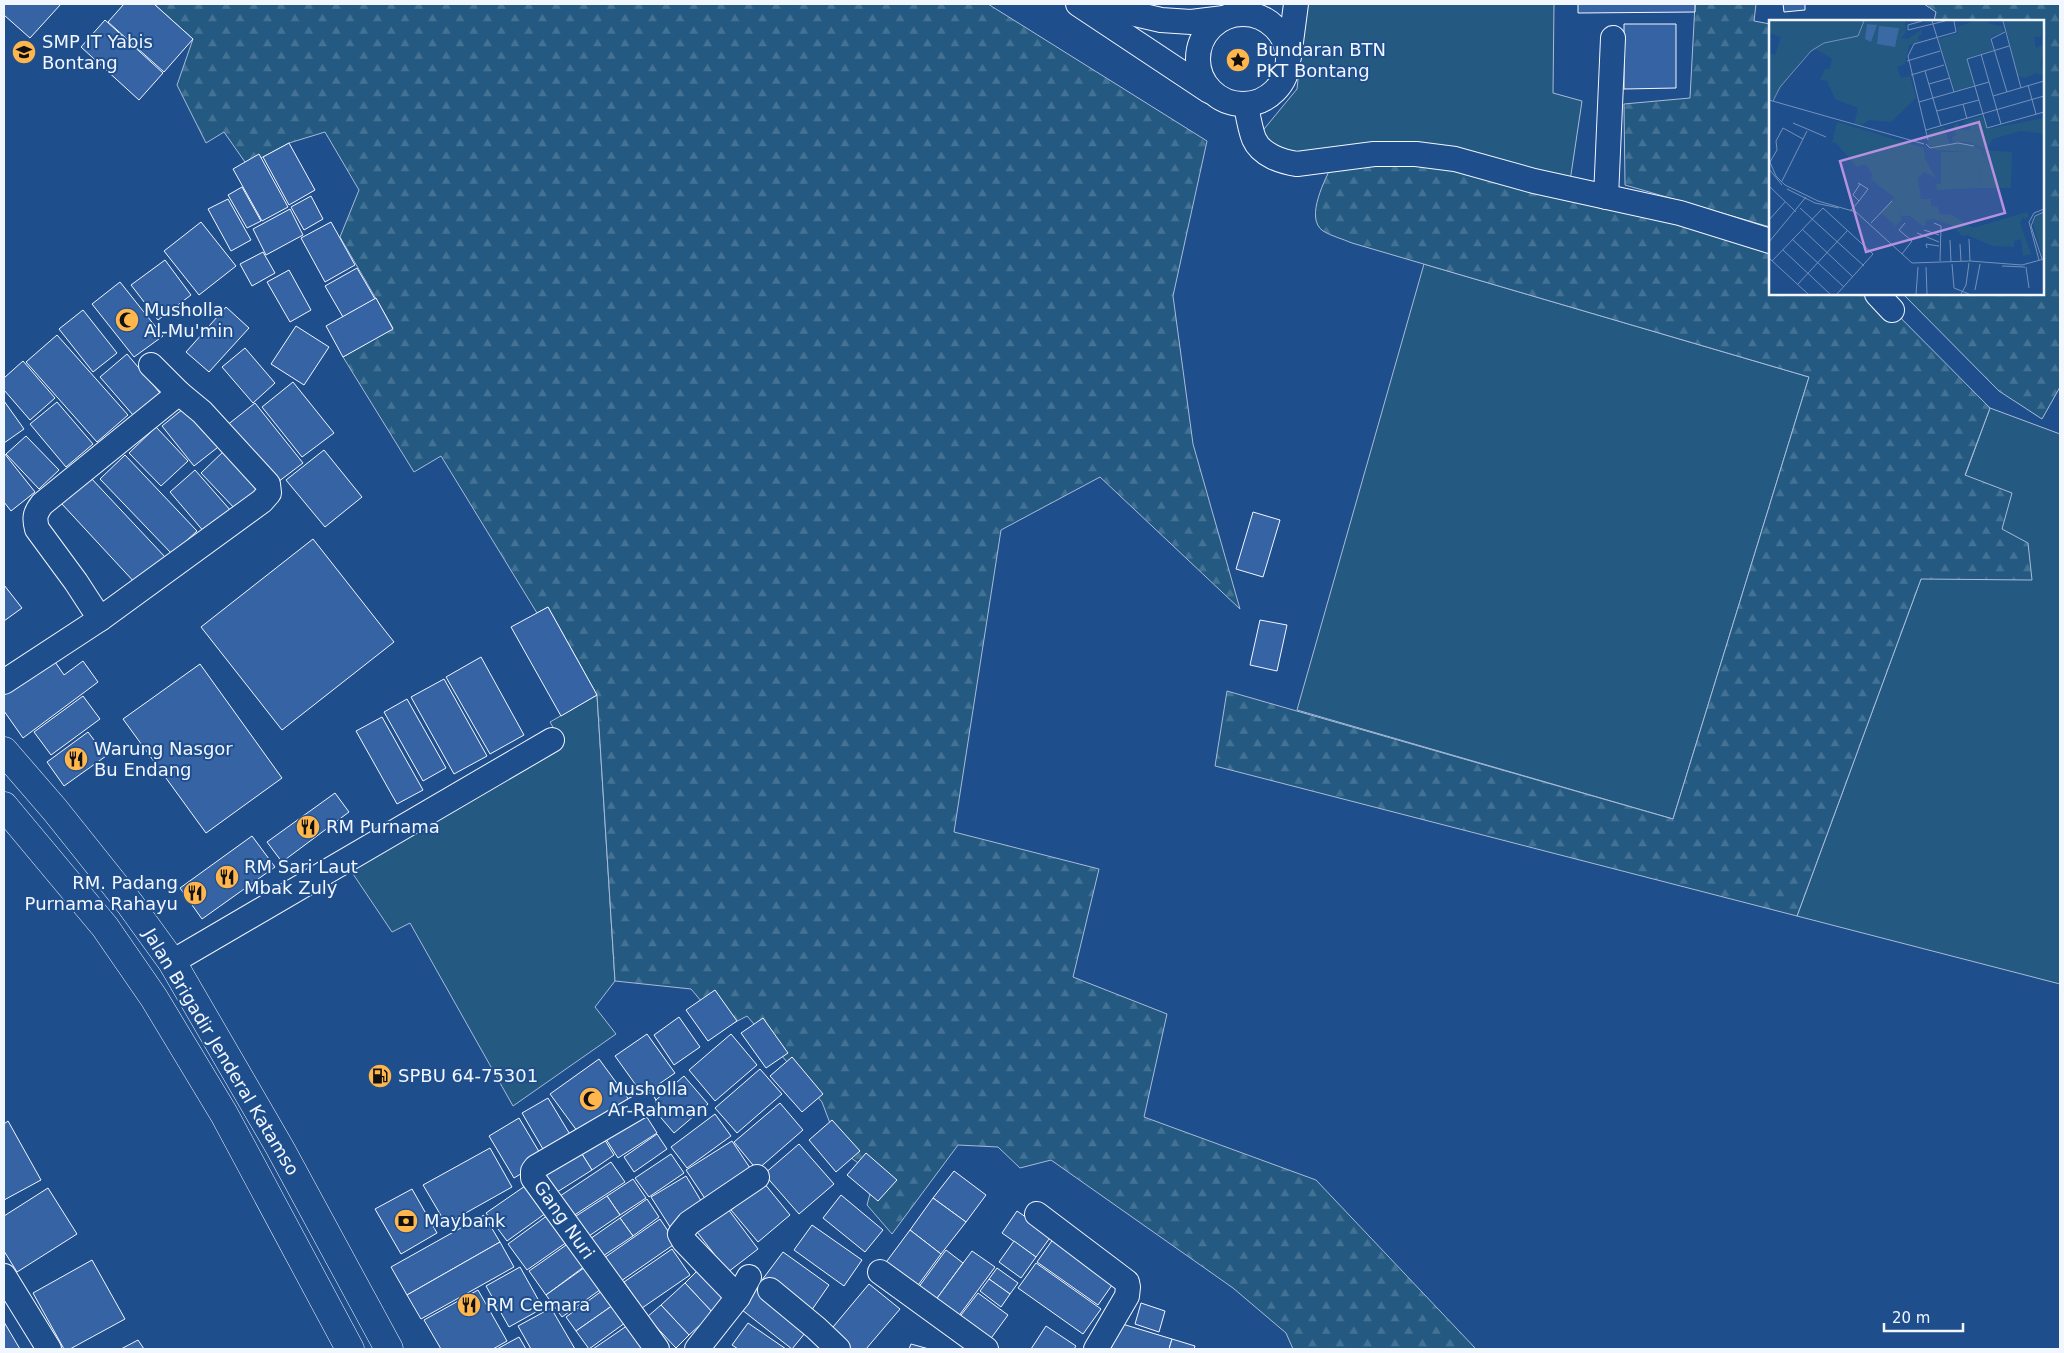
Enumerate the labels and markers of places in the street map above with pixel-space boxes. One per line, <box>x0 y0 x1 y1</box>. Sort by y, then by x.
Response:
place label: SMP IT Yabis Bontang <box>42 31 153 73</box>
school or university icon: SMP IT Yabis Bontang <box>11 39 37 65</box>
place label: Bundaran BTN PKT Bontang <box>1256 39 1386 81</box>
place icon: Bundaran BTN PKT Bontang <box>1225 47 1251 73</box>
place label: Musholla Al-Mu'min <box>144 299 234 341</box>
mosque icon: Musholla Al-Mu'min <box>114 307 140 333</box>
place label: Warung Nasgor Bu Endang <box>94 738 233 780</box>
restaurant icon: Warung Nasgor Bu Endang <box>63 746 89 772</box>
restaurant icon: RM Purnama <box>295 814 321 840</box>
place label: RM Purnama <box>326 816 440 837</box>
place label: RM Sari Laut Mbak Zuly <box>244 856 358 898</box>
restaurant icon: RM Sari Laut Mbak Zuly <box>214 864 240 890</box>
place label: RM. Padang Purnama Rahayu <box>25 872 178 914</box>
restaurant icon: RM. Padang Purnama Rahayu <box>182 880 208 906</box>
fuel station icon: SPBU 64-75301 <box>367 1063 393 1089</box>
place label: SPBU 64-75301 <box>398 1065 538 1086</box>
place label: Musholla Ar-Rahman <box>608 1078 708 1120</box>
mosque icon: Musholla Ar-Rahman <box>578 1086 604 1112</box>
bank icon: Maybank <box>393 1208 419 1234</box>
place label: Maybank <box>424 1210 506 1231</box>
restaurant icon: RM Cemara <box>456 1292 482 1318</box>
place label: RM Cemara <box>486 1294 590 1315</box>

